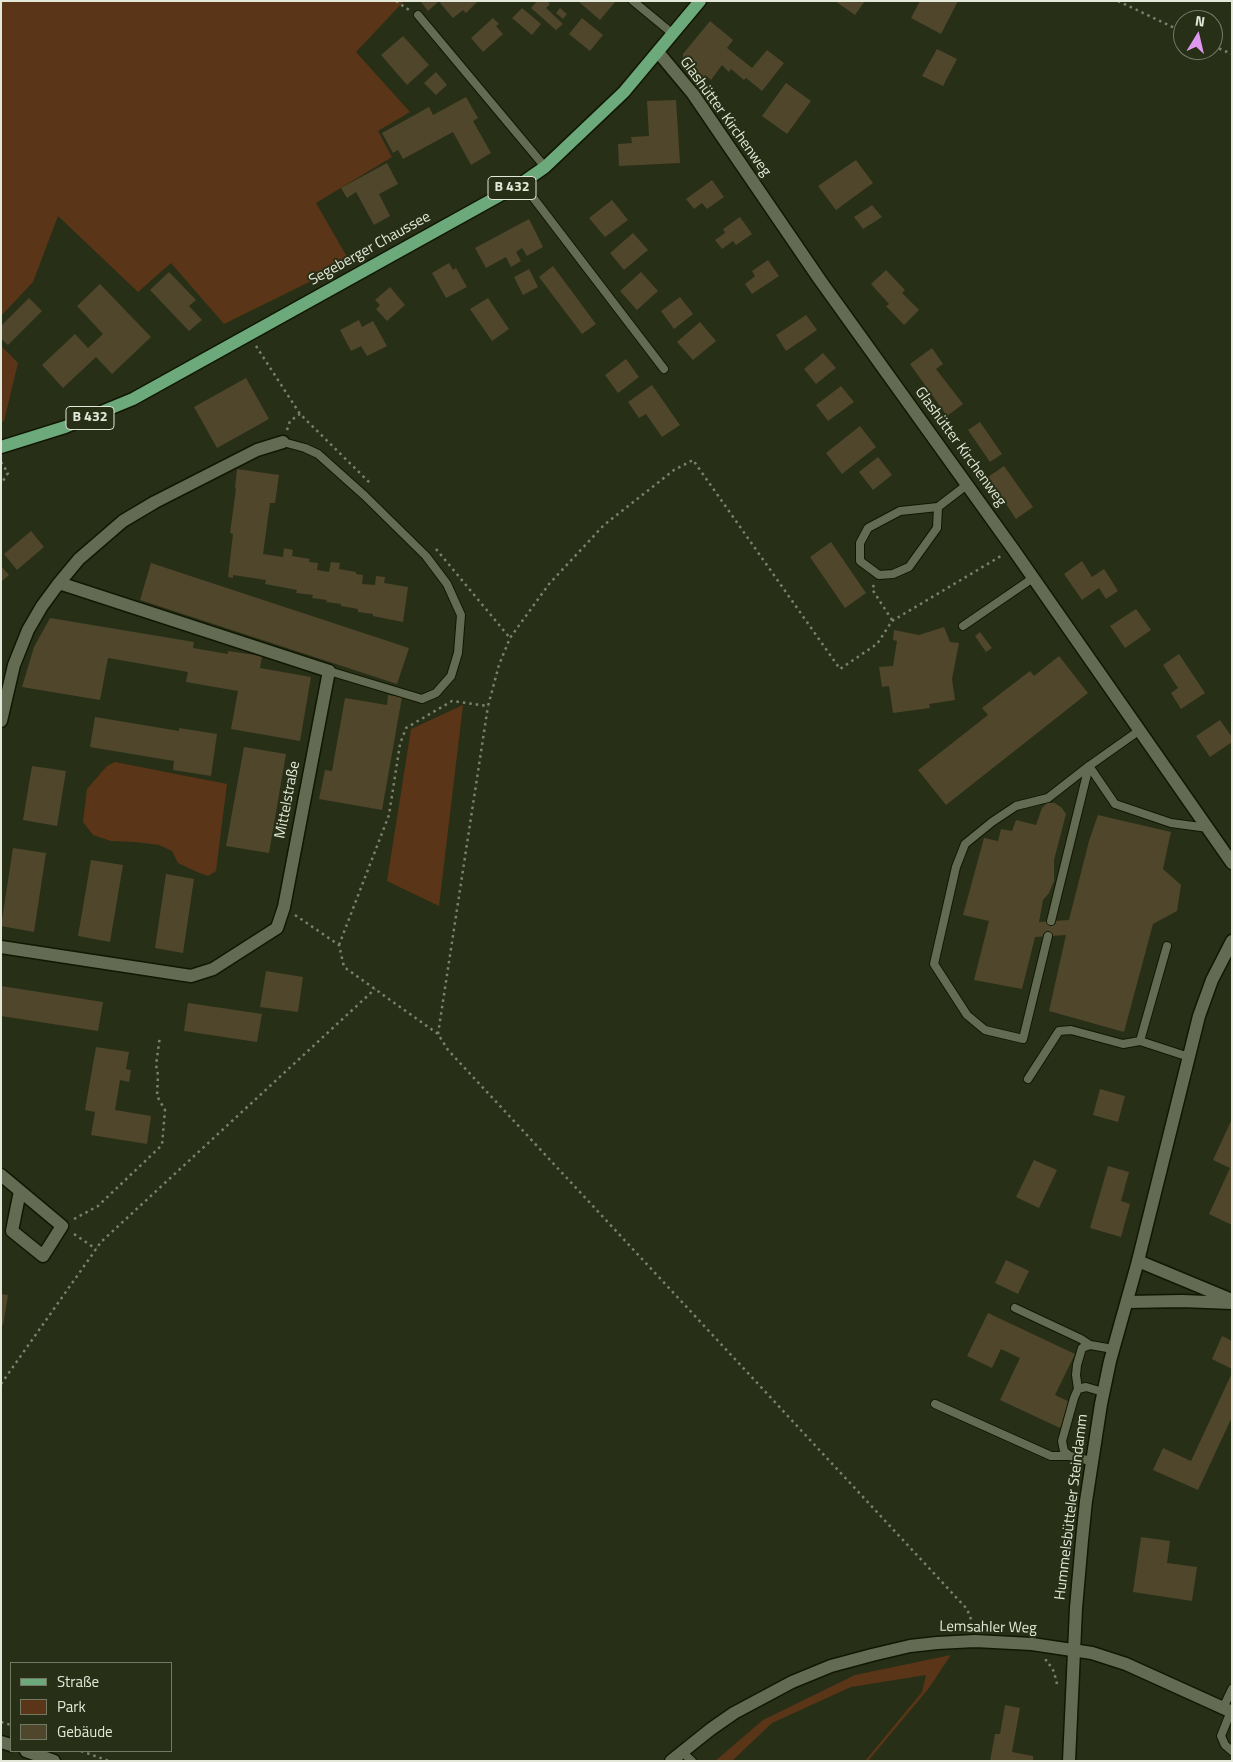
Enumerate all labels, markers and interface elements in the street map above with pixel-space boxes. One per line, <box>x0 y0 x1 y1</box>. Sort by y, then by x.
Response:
north arrow <box>1173 10 1223 60</box>
text: N <box>1194 10 1207 32</box>
street label: Glashütter Kirchenweg <box>676 54 774 180</box>
road number: B 432 <box>488 177 536 200</box>
street label: Segeberger Chaussee <box>306 208 434 290</box>
street label: Glashütter Kirchenweg <box>911 384 1009 510</box>
road number: B 432 <box>66 406 114 429</box>
street label: Mittelstraße <box>272 760 304 840</box>
street label: Hummelsbütteler Steindamm <box>1052 1413 1092 1601</box>
street label: Lemsahler Weg <box>939 1618 1037 1638</box>
legend <box>10 1662 172 1752</box>
text: Straße <box>57 1670 99 1693</box>
text: Park <box>57 1695 86 1718</box>
text: Gebäude <box>57 1720 113 1743</box>

